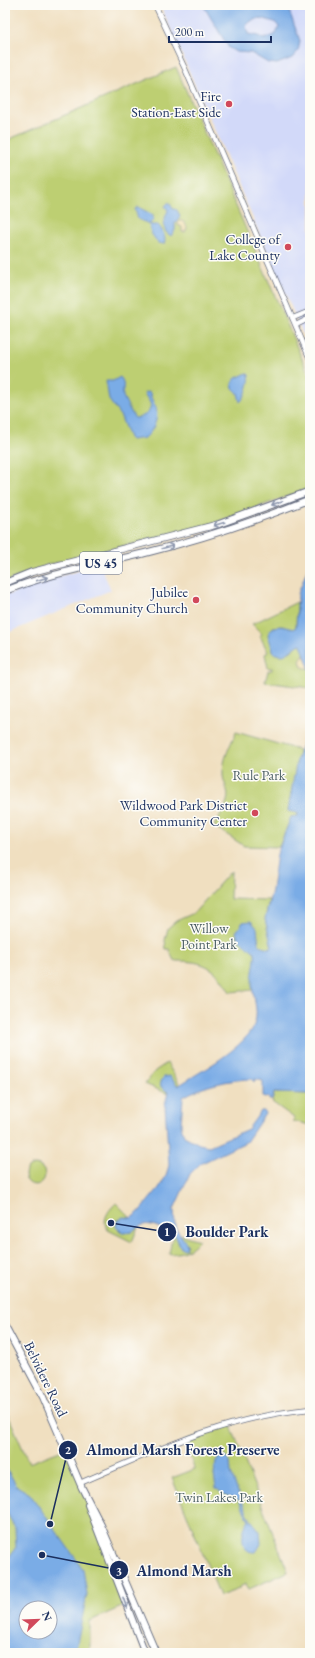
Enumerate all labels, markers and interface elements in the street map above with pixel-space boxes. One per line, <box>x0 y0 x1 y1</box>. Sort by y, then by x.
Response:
scale bar <box>169 18 271 44</box>
text: 200 m <box>175 24 205 40</box>
place label: Fire Station-East Side <box>131 87 222 121</box>
marker: Fire Station-East Side <box>224 99 234 109</box>
place label: College of Lake County <box>209 230 282 264</box>
marker: College of Lake County <box>283 242 293 252</box>
one-way arrow <box>271 500 283 508</box>
one-way arrow <box>213 521 226 528</box>
one-way arrow <box>161 543 174 550</box>
road number: US 45 <box>80 552 122 574</box>
one-way arrow <box>35 574 47 582</box>
place label: Jubilee Community Church <box>76 583 189 617</box>
marker: Jubilee Community Church <box>191 595 201 605</box>
park label: Rule Park <box>233 766 286 784</box>
place label: Wildwood Park District Community Center <box>120 796 248 830</box>
marker: Wildwood Park District Community Center <box>250 808 260 818</box>
park label: Willow Point Park <box>181 919 237 953</box>
callout: Boulder Park <box>157 1218 276 1245</box>
text: Boulder Park <box>186 1222 269 1241</box>
text: 1 <box>164 1224 170 1240</box>
street label: Belvidere Road <box>20 1338 72 1420</box>
callout: Almond Marsh Forest Preserve <box>58 1436 288 1463</box>
text: Almond Marsh Forest Preserve <box>85 1440 280 1459</box>
text: 2 <box>65 1442 72 1458</box>
park label: Twin Lakes Park <box>175 1488 264 1506</box>
callout: Almond Marsh <box>109 1557 240 1584</box>
text: Almond Marsh <box>135 1561 232 1580</box>
text: 3 <box>116 1563 122 1579</box>
one-way arrow <box>122 1596 130 1608</box>
north arrow <box>18 1600 58 1640</box>
text: N <box>39 1609 55 1623</box>

